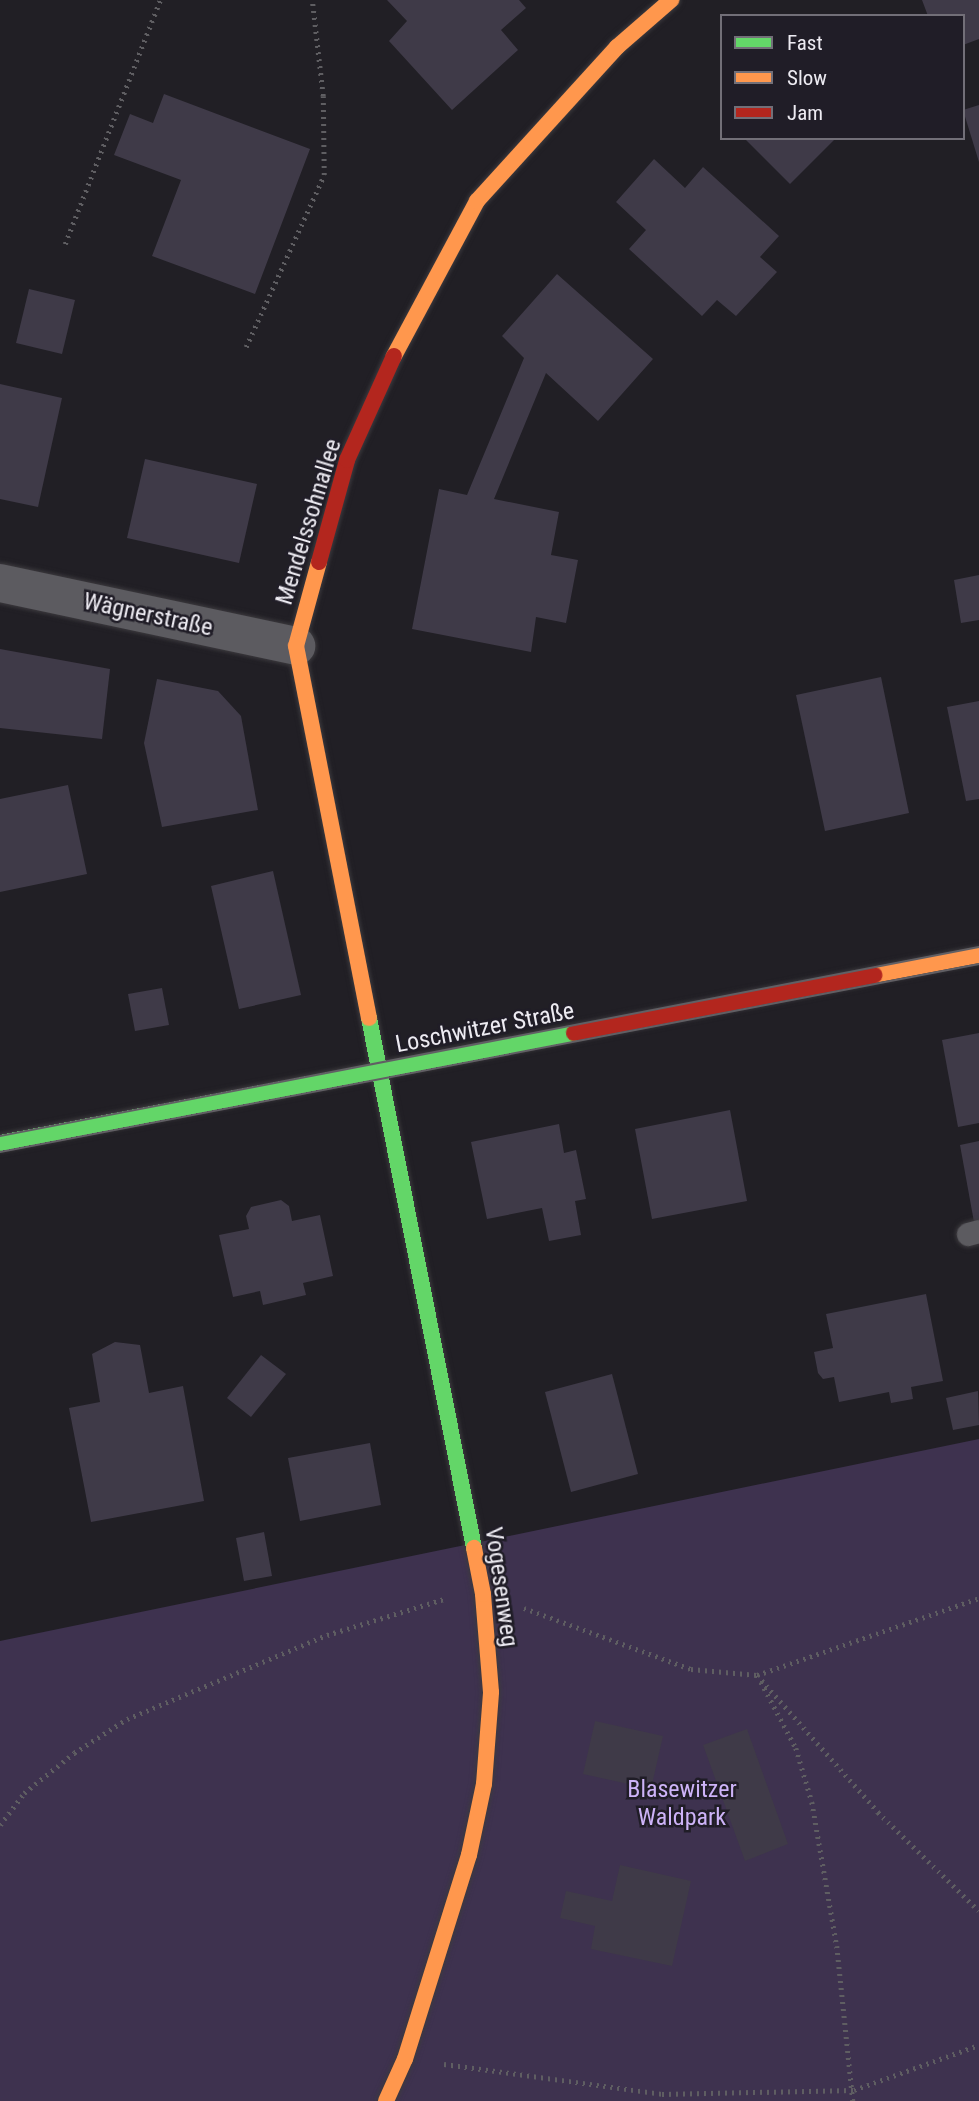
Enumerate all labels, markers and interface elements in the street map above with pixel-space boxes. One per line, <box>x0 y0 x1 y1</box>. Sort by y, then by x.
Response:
legend <box>720 14 965 140</box>
text: Fast <box>787 31 823 55</box>
text: Slow <box>787 66 827 90</box>
text: Jam <box>787 101 823 125</box>
street label: Mendelssohnallee <box>270 436 348 608</box>
street label: Wägnerstraße <box>81 587 215 643</box>
street label: Loschwitzer Straße <box>393 997 577 1059</box>
street label: Vogesenweg <box>478 1525 524 1649</box>
park label: Blasewitzer Waldpark <box>627 1776 737 1832</box>

